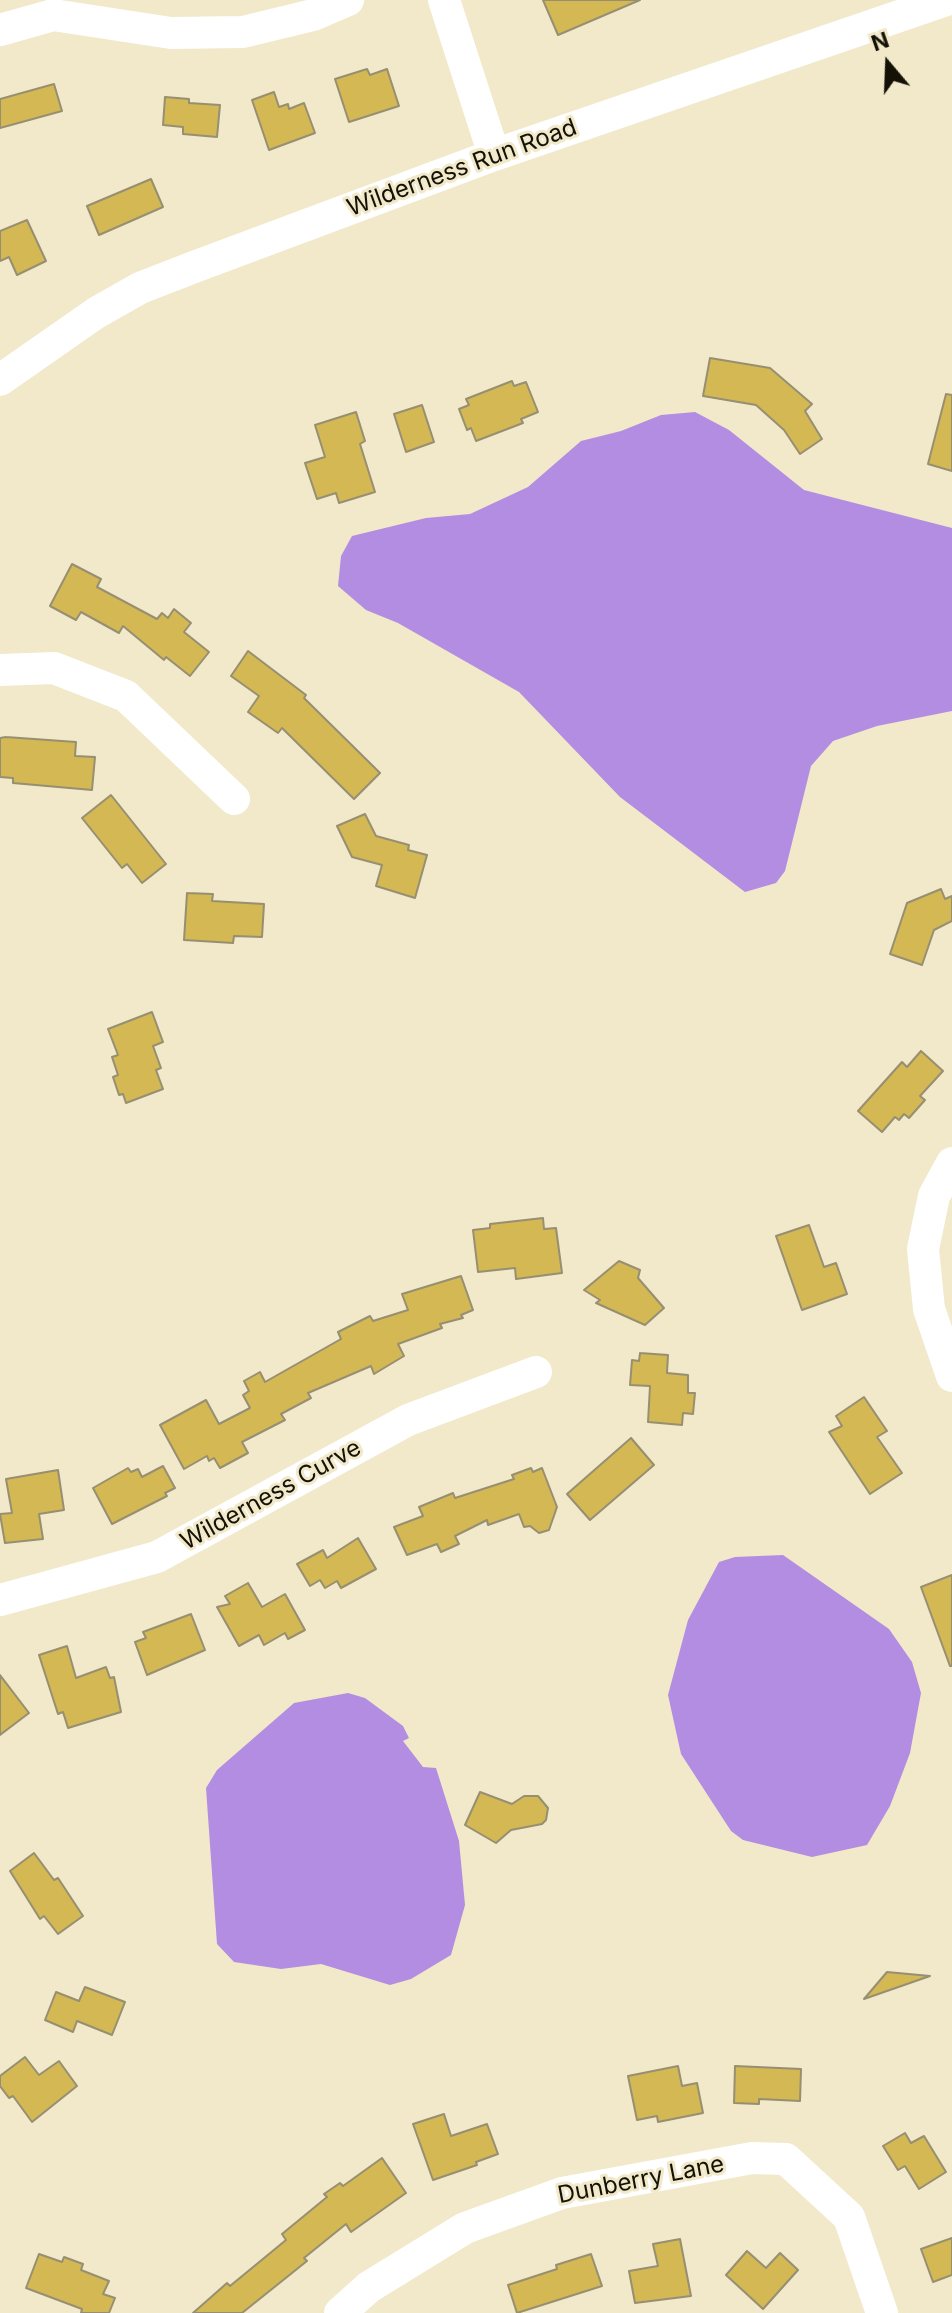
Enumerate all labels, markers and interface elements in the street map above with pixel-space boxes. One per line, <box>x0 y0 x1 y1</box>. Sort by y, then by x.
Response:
north arrow <box>848 24 928 104</box>
text: N <box>868 26 892 56</box>
street label: Wilderness Run Road <box>343 113 581 223</box>
street label: Wilderness Curve <box>176 1433 366 1557</box>
street label: Dunberry Lane <box>555 2150 727 2210</box>

